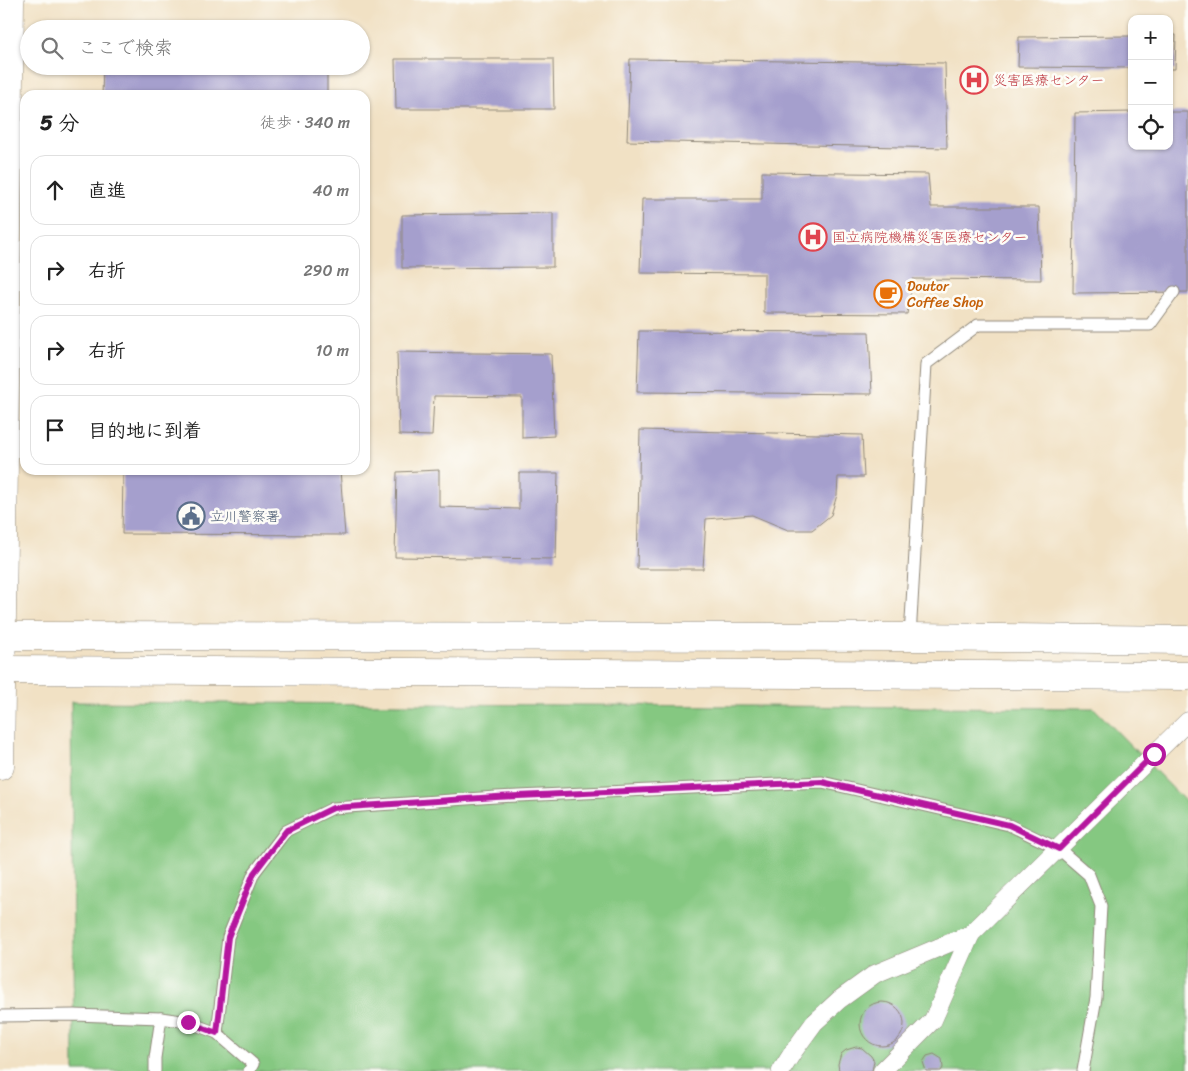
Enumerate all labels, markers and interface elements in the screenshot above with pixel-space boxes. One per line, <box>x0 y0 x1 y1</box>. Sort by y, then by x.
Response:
map controls <box>1128 15 1173 150</box>
button: + <box>1128 15 1173 60</box>
search box <box>20 20 370 75</box>
text: ここで検索 <box>78 31 173 64</box>
icon: search <box>38 34 66 62</box>
button: − <box>1128 60 1173 105</box>
hospital icon: 災害医療センター <box>959 65 989 95</box>
place label: 災害医療センター <box>993 68 1104 93</box>
text: 5 分 <box>40 104 79 142</box>
button: locate <box>1128 105 1173 150</box>
text: 徒歩 · 340 m <box>260 108 350 137</box>
text: 直進 <box>88 174 126 207</box>
icon: ahead <box>41 176 69 204</box>
text: 40 m <box>312 176 349 205</box>
hospital icon: 国立病院機構災害医療センター <box>798 222 828 252</box>
place label: 国立病院機構災害医療センター <box>832 225 1027 250</box>
text: 右折 <box>88 254 126 287</box>
icon: right <box>41 256 69 284</box>
text: 290 m <box>303 256 349 285</box>
place label: Doutor Coffee Shop <box>907 274 984 315</box>
cafe icon: Doutor Coffee Shop <box>873 279 903 309</box>
text: 右折 <box>88 334 126 367</box>
icon: right <box>41 336 69 364</box>
text: 10 m <box>316 336 349 365</box>
text: 目的地に到着 <box>88 414 202 447</box>
icon: arrive <box>41 416 69 444</box>
public building icon: 立川警察署 <box>176 501 206 531</box>
place label: 立川警察署 <box>210 504 280 529</box>
route start <box>1143 743 1166 766</box>
route end <box>177 1011 200 1034</box>

